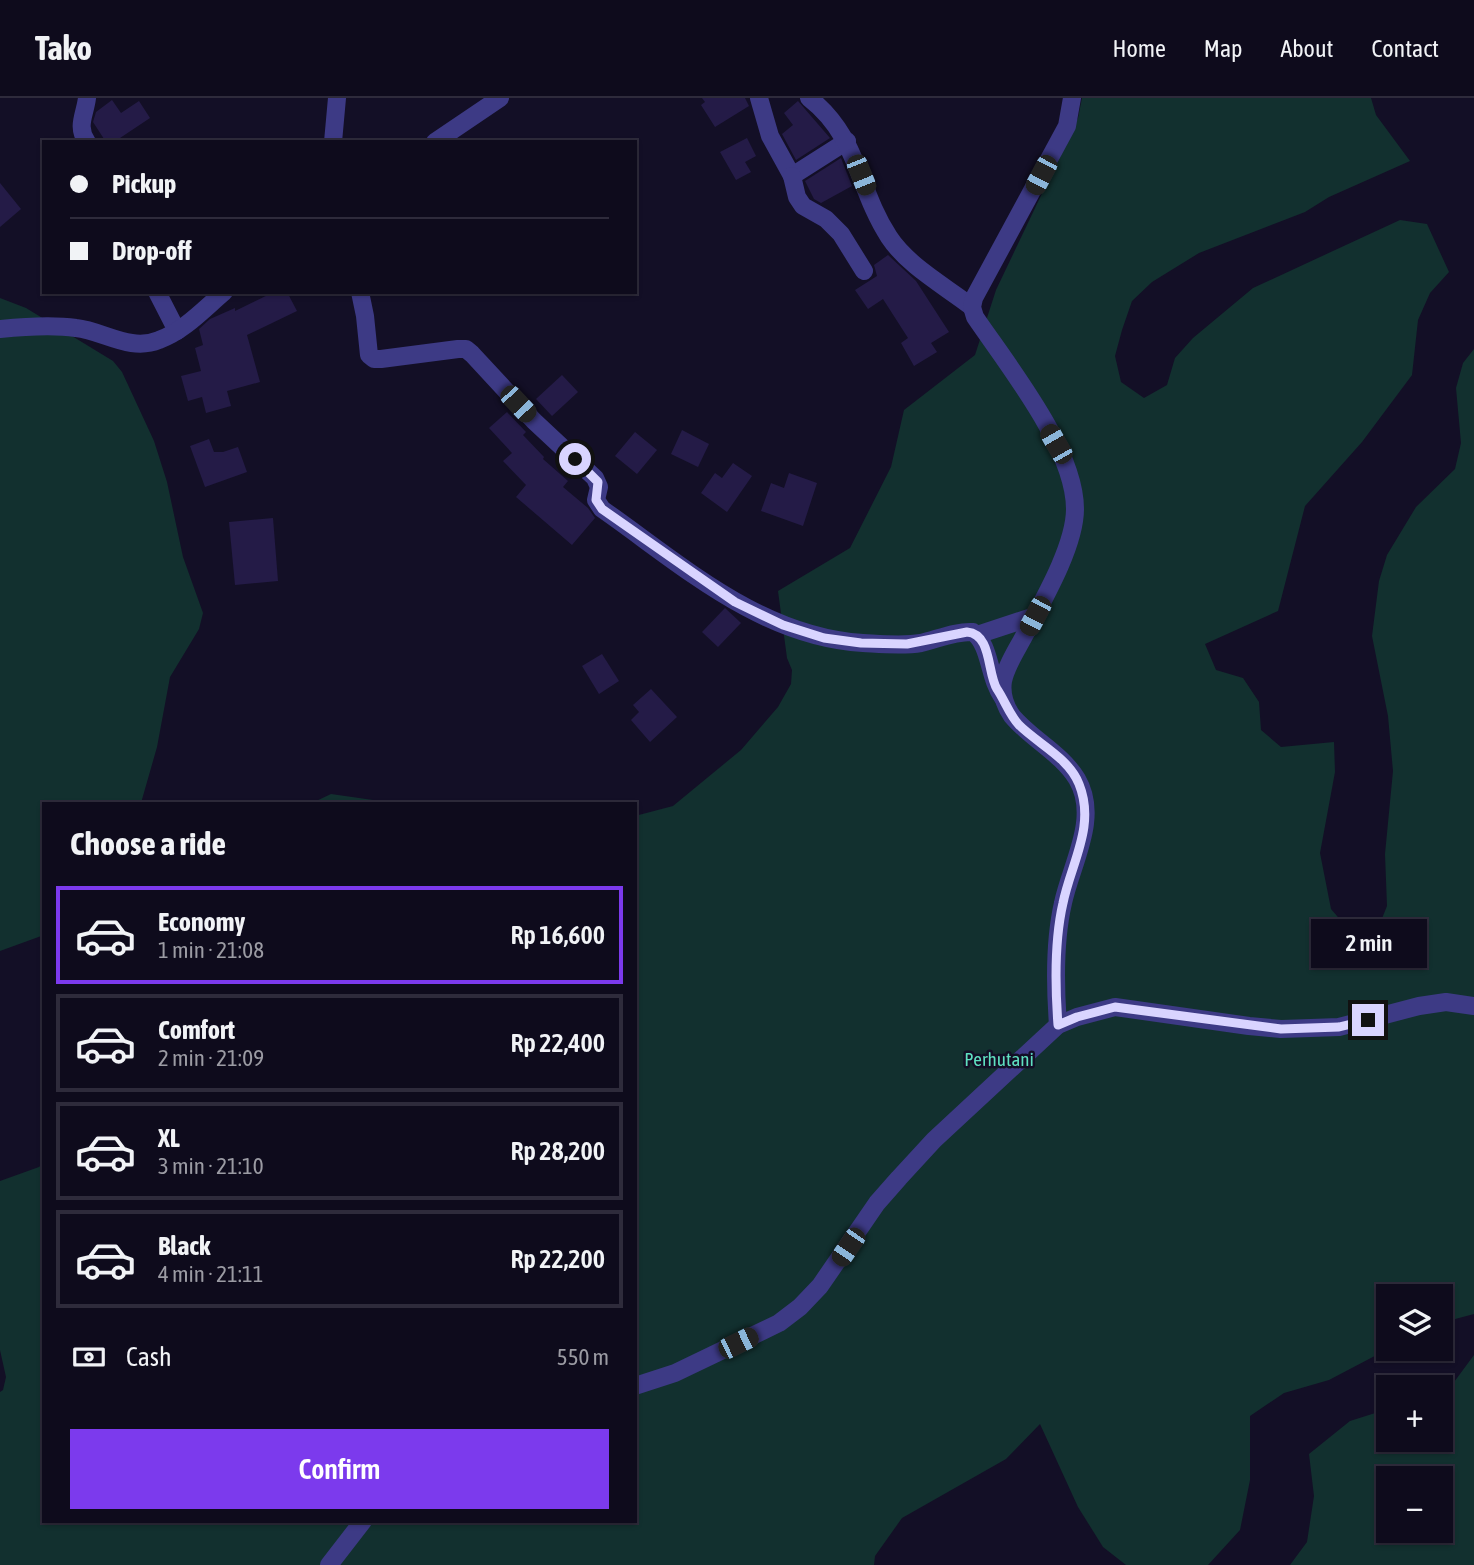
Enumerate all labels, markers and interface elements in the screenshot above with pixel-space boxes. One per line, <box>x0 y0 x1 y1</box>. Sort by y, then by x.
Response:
text: Tako <box>35 29 92 67</box>
text: Home <box>1112 35 1166 62</box>
text: Map <box>1204 35 1242 62</box>
text: About <box>1280 35 1333 62</box>
text: Contact <box>1371 35 1439 62</box>
car <box>844 152 879 198</box>
car <box>1022 152 1061 198</box>
text: Pickup <box>112 169 176 199</box>
text: Drop-off <box>112 236 192 266</box>
car <box>496 381 541 427</box>
car <box>1037 421 1076 467</box>
route start <box>559 443 591 475</box>
car <box>1016 593 1055 639</box>
text: Choose a ride <box>70 825 226 862</box>
icon: car <box>74 904 137 967</box>
text: Economy <box>158 907 245 937</box>
callout: 2 min <box>1310 918 1426 968</box>
text: Rp 16,600 <box>510 920 605 950</box>
text: 2 min <box>1346 930 1392 956</box>
text: 1 min · 21:08 <box>158 937 264 963</box>
route end <box>1352 1004 1384 1036</box>
icon: car <box>74 1012 137 1075</box>
text: Comfort <box>158 1015 235 1045</box>
text: Rp 22,400 <box>510 1028 605 1058</box>
text: 2 min · 21:09 <box>158 1045 264 1071</box>
park label: Perhutani <box>964 1048 1034 1070</box>
icon: car <box>74 1120 137 1183</box>
text: XL <box>158 1123 180 1153</box>
text: Rp 28,200 <box>510 1136 605 1166</box>
text: 3 min · 21:10 <box>158 1153 264 1179</box>
car <box>828 1224 869 1270</box>
icon: car <box>74 1228 137 1291</box>
text: Black <box>158 1231 210 1261</box>
text: Rp 22,200 <box>510 1244 605 1274</box>
text: 4 min · 21:11 <box>158 1261 264 1287</box>
map controls <box>1376 1284 1453 1543</box>
button: layers <box>1376 1284 1453 1361</box>
car <box>715 1324 762 1362</box>
icon: cash <box>70 1338 108 1376</box>
text: Cash <box>126 1342 172 1372</box>
text: 550 m <box>557 1344 609 1370</box>
button: + <box>1376 1375 1453 1452</box>
button: Confirm <box>70 1429 609 1509</box>
button: − <box>1376 1466 1453 1543</box>

